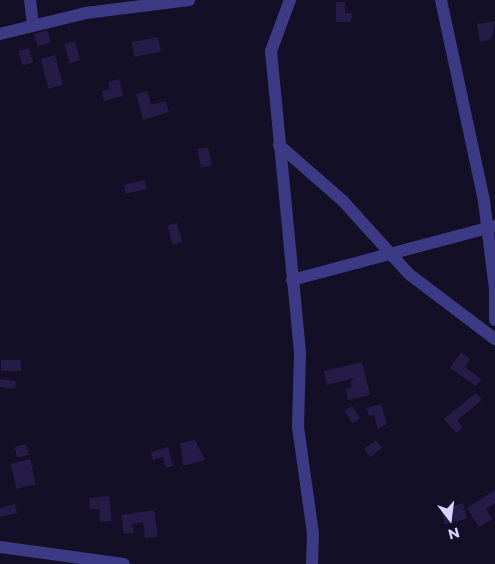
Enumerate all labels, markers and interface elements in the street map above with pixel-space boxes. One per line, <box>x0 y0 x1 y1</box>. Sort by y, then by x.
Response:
north arrow <box>425 494 475 544</box>
text: N <box>446 523 462 544</box>

